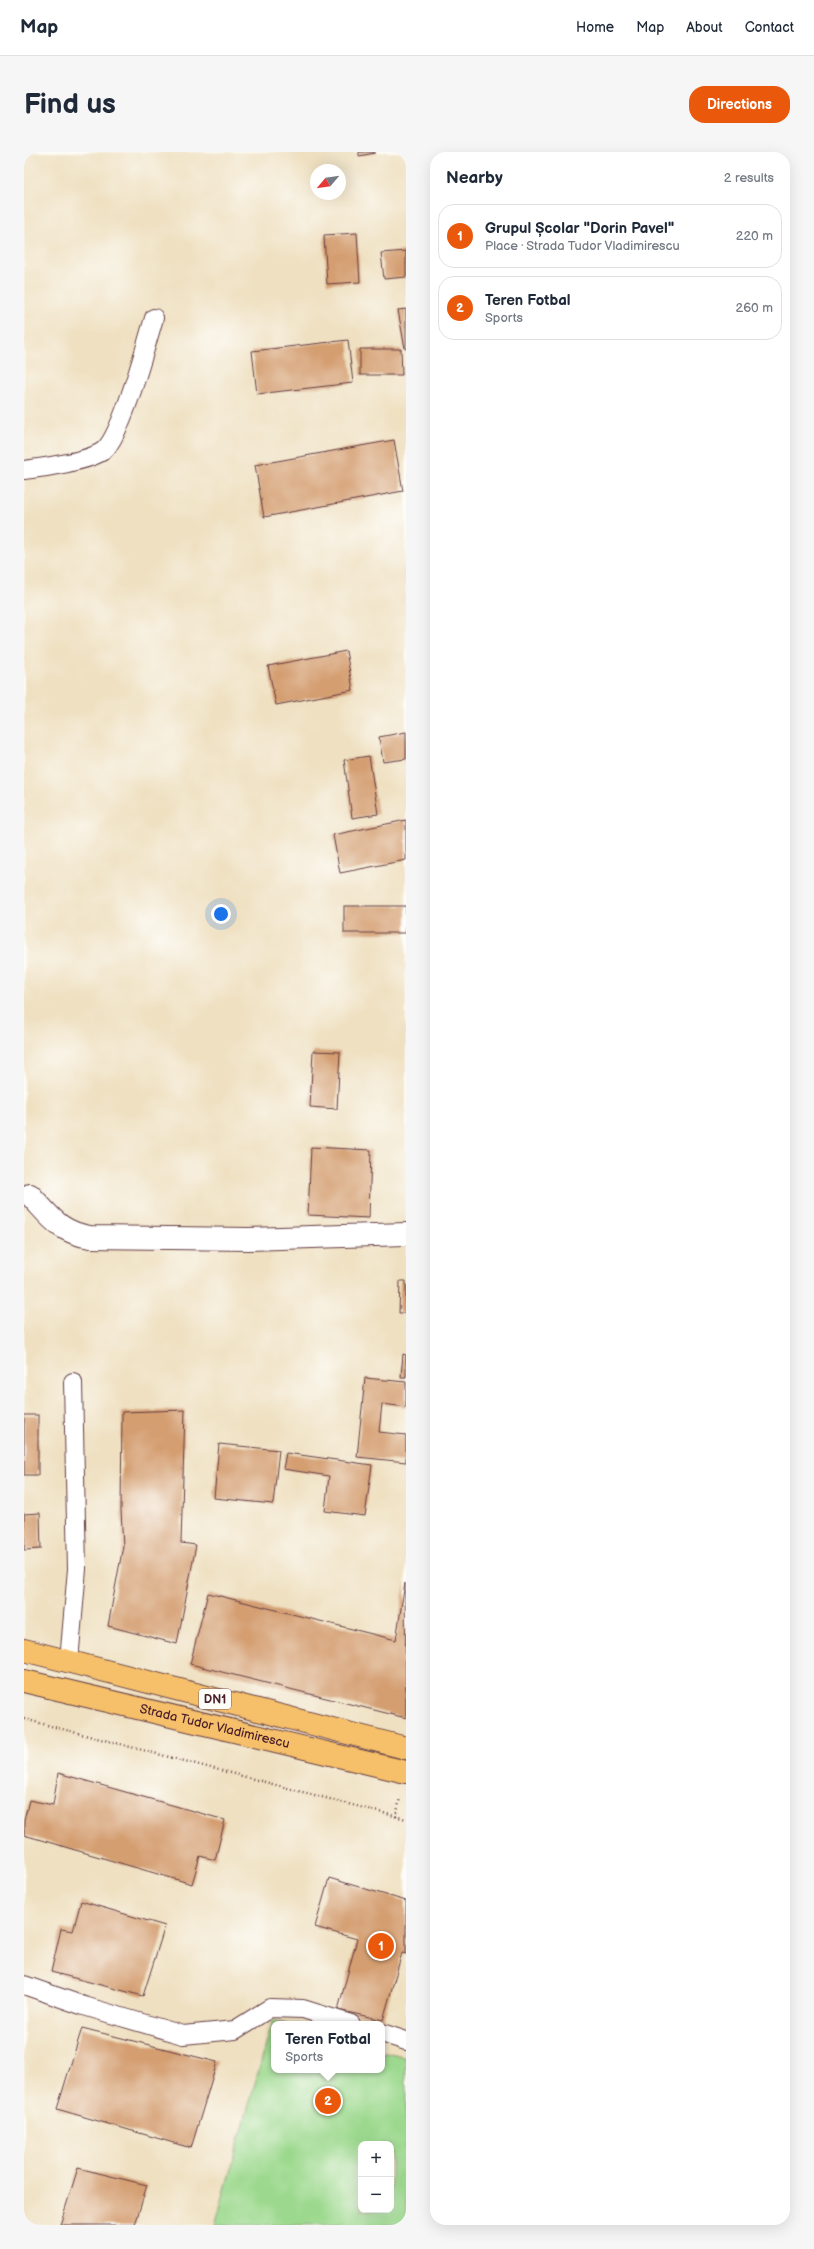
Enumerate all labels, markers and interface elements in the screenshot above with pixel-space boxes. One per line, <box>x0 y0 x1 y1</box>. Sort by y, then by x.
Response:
text: Map <box>20 16 58 39</box>
text: Home <box>576 19 614 36</box>
text: Map <box>636 19 664 36</box>
text: About <box>686 19 723 36</box>
text: Contact <box>745 19 794 36</box>
button: Directions <box>689 86 790 123</box>
text: Find us <box>24 88 116 121</box>
north arrow <box>310 164 346 200</box>
text: Nearby <box>446 168 503 188</box>
text: 2 results <box>724 170 774 186</box>
text: Grupul Școlar "Dorin Pavel" <box>485 219 674 238</box>
text: 1 <box>457 228 463 244</box>
text: 220 m <box>736 228 773 244</box>
text: Place · Strada Tudor Vladimirescu <box>485 238 680 254</box>
text: Teren Fotbal <box>485 291 571 310</box>
text: 2 <box>456 300 464 316</box>
text: 260 m <box>735 300 773 316</box>
text: Sports <box>485 310 523 326</box>
your location <box>211 904 231 924</box>
road number: DN1 <box>199 1689 231 1709</box>
street label: Strada Tudor Vladimirescu <box>138 1701 291 1752</box>
pin: 1 <box>368 1931 394 1961</box>
popup <box>271 2021 385 2073</box>
text: Teren Fotbal <box>285 2030 371 2049</box>
text: Sports <box>285 2049 323 2065</box>
pin: 2 <box>315 2086 341 2116</box>
map controls <box>358 2141 394 2213</box>
button: + <box>358 2141 394 2177</box>
button: − <box>358 2177 394 2213</box>

